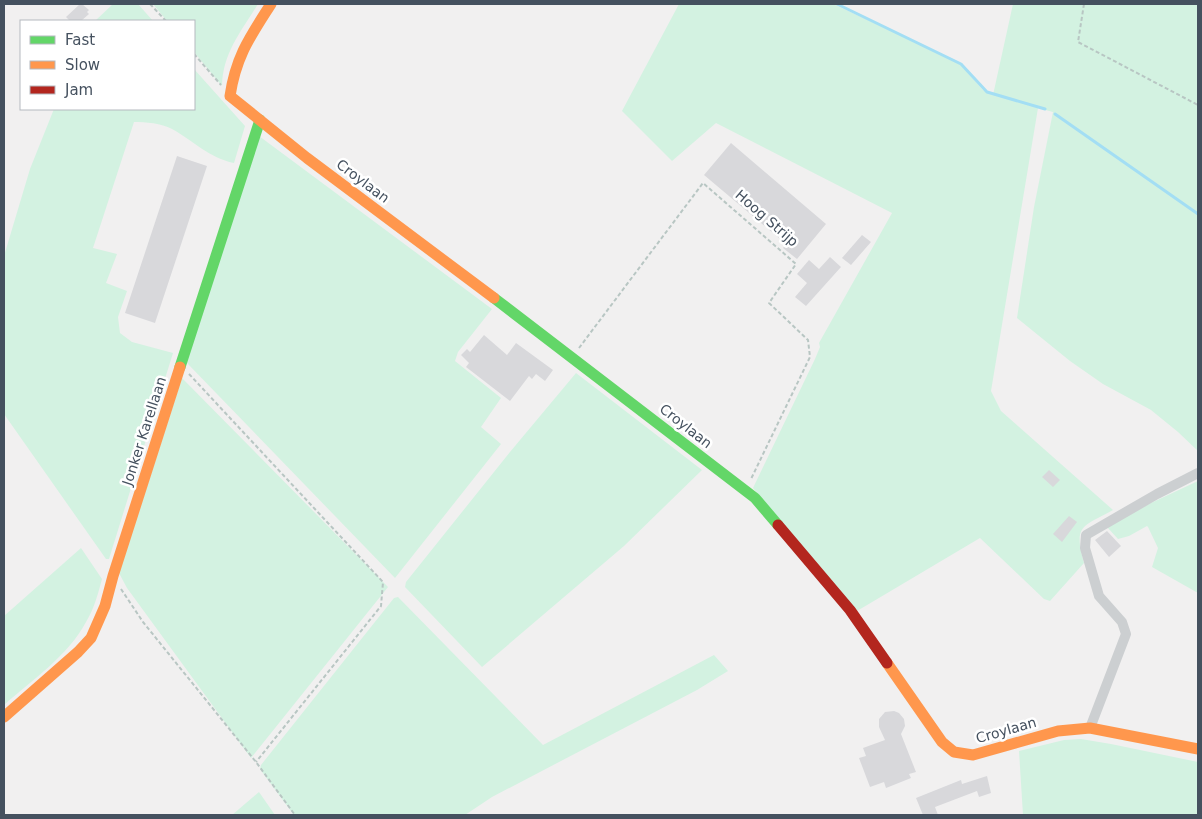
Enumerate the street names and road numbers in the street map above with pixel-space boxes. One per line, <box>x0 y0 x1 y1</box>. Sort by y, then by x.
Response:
street label: Croylaan <box>333 156 393 206</box>
street label: Hoog Strijp <box>732 186 802 250</box>
street label: Jonker Karellaan <box>119 375 169 488</box>
street label: Croylaan <box>657 401 715 451</box>
street label: Croylaan <box>974 714 1038 746</box>

